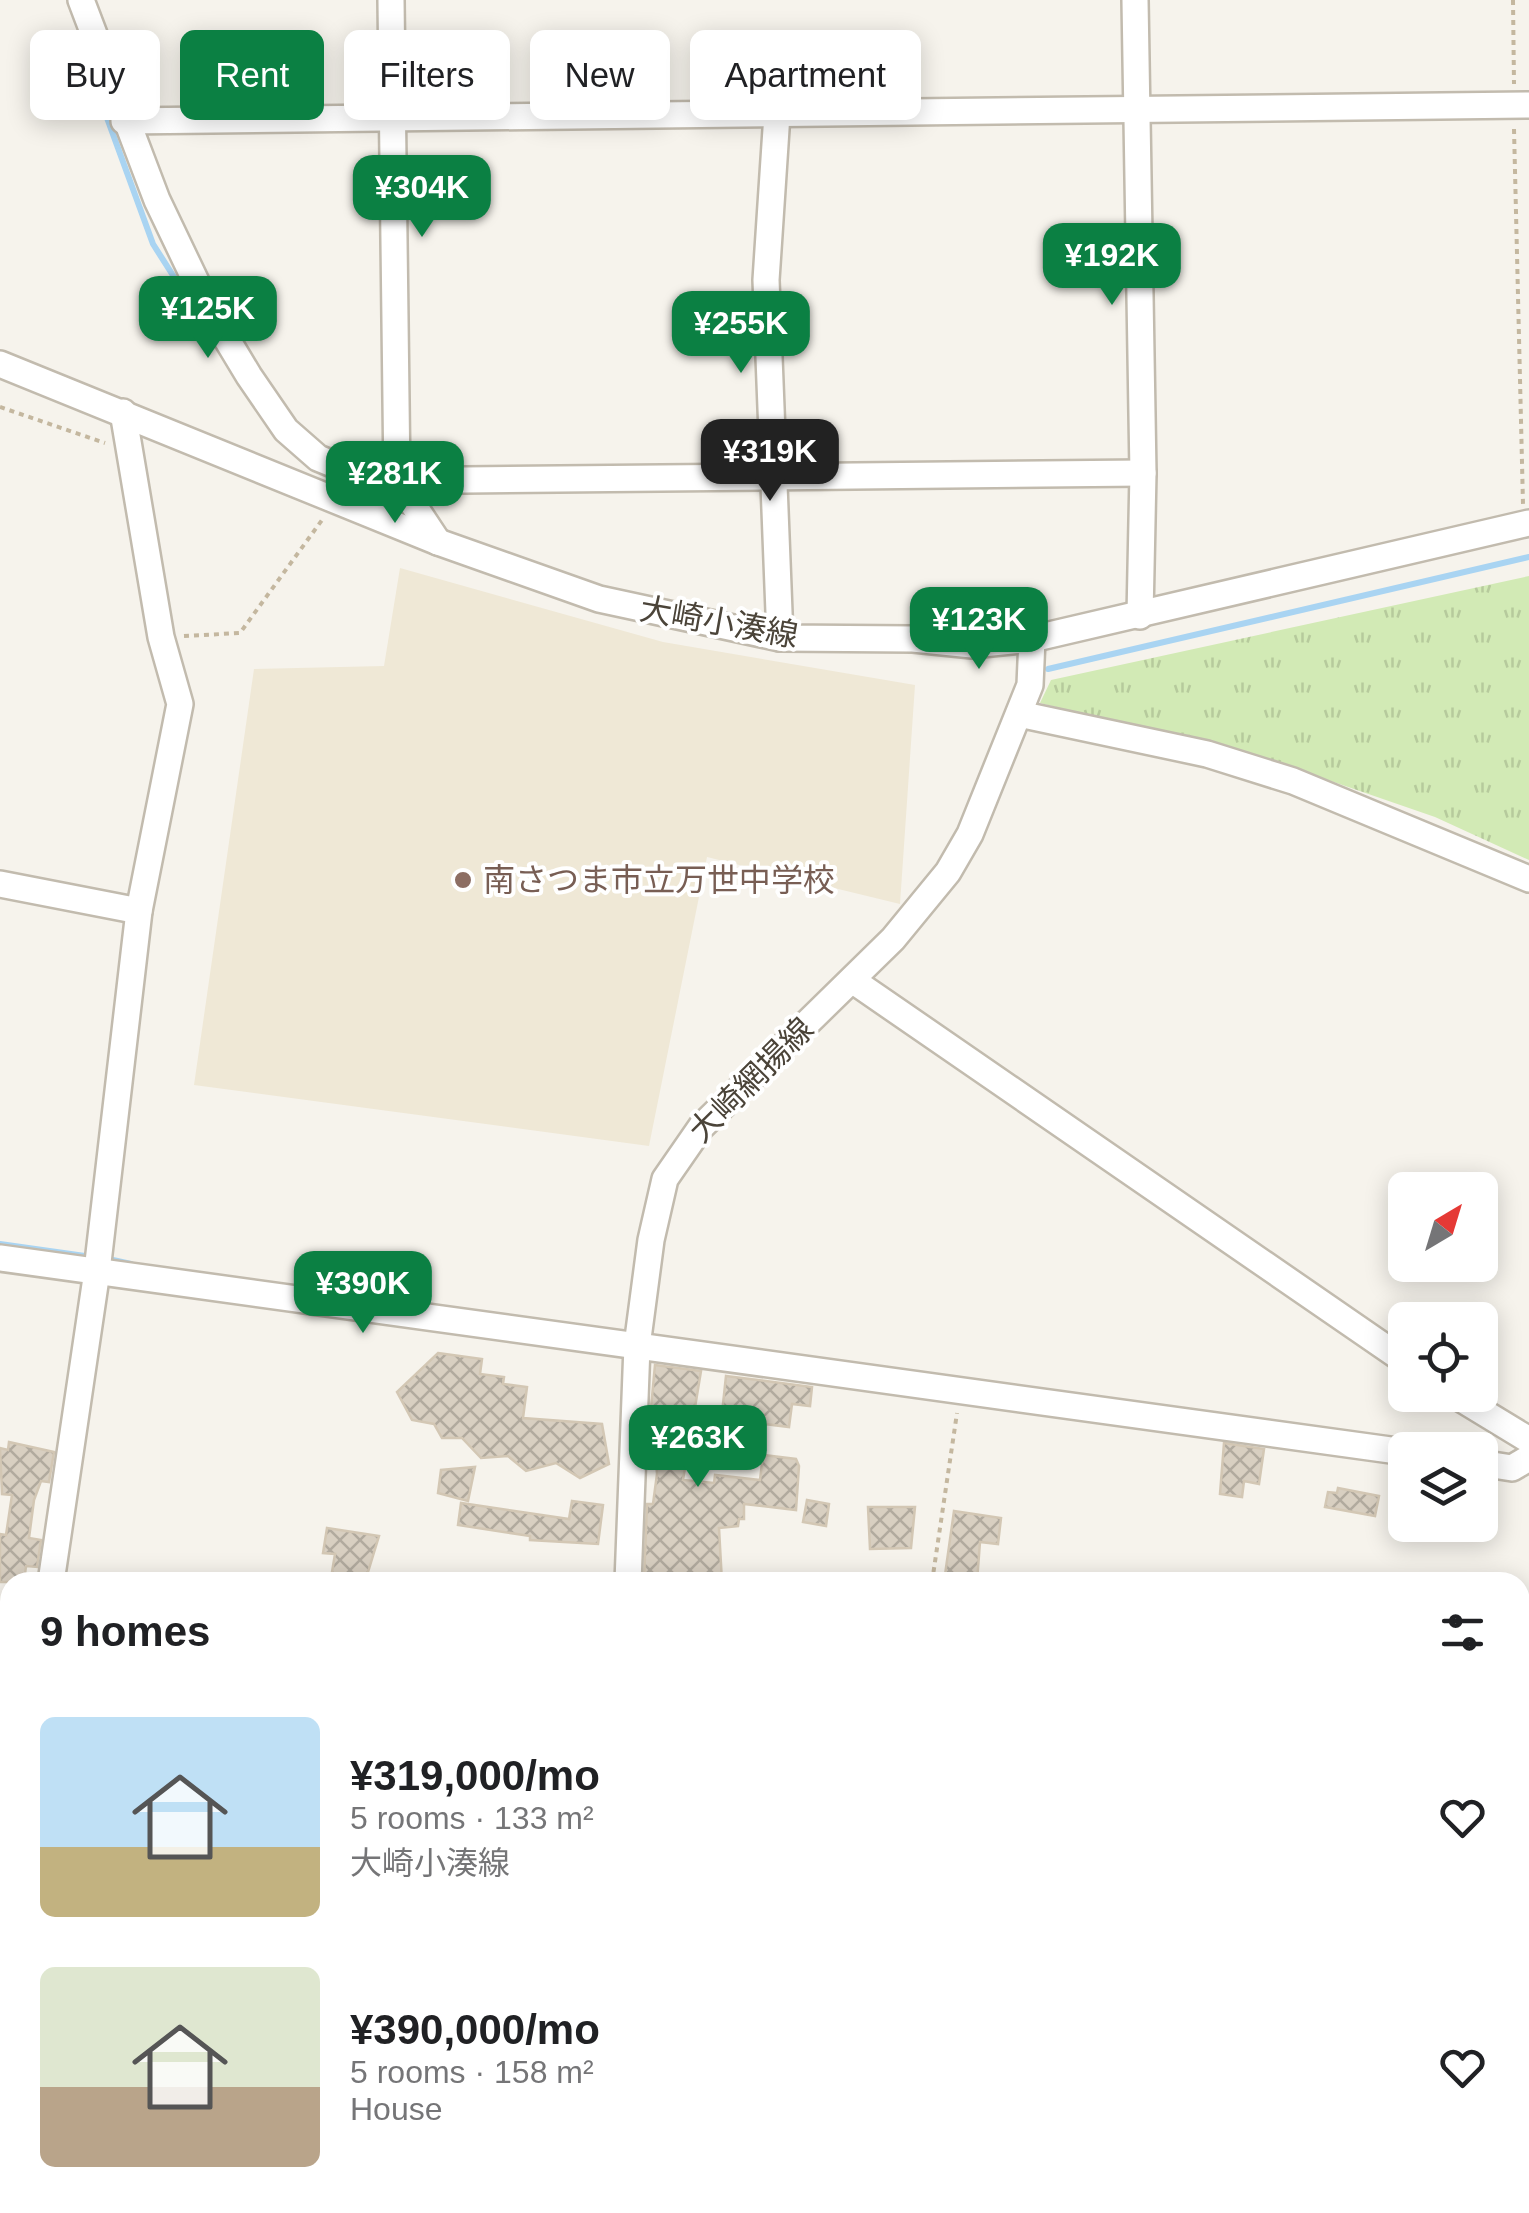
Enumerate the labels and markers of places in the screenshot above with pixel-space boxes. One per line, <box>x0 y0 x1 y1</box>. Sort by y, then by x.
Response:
pin: ¥304K <box>352 155 492 240</box>
pin: ¥192K <box>1042 223 1182 308</box>
pin: ¥125K <box>138 276 278 361</box>
pin: ¥255K <box>671 291 811 376</box>
pin: ¥319K <box>700 419 840 504</box>
pin: ¥281K <box>325 441 465 526</box>
pin: ¥123K <box>909 587 1049 672</box>
place label: 南さつま市立万世中学校 <box>483 862 835 898</box>
marker: 南さつま市立万世中学校 <box>452 869 474 891</box>
pin: ¥390K <box>293 1251 433 1336</box>
pin: ¥263K <box>628 1405 768 1490</box>

